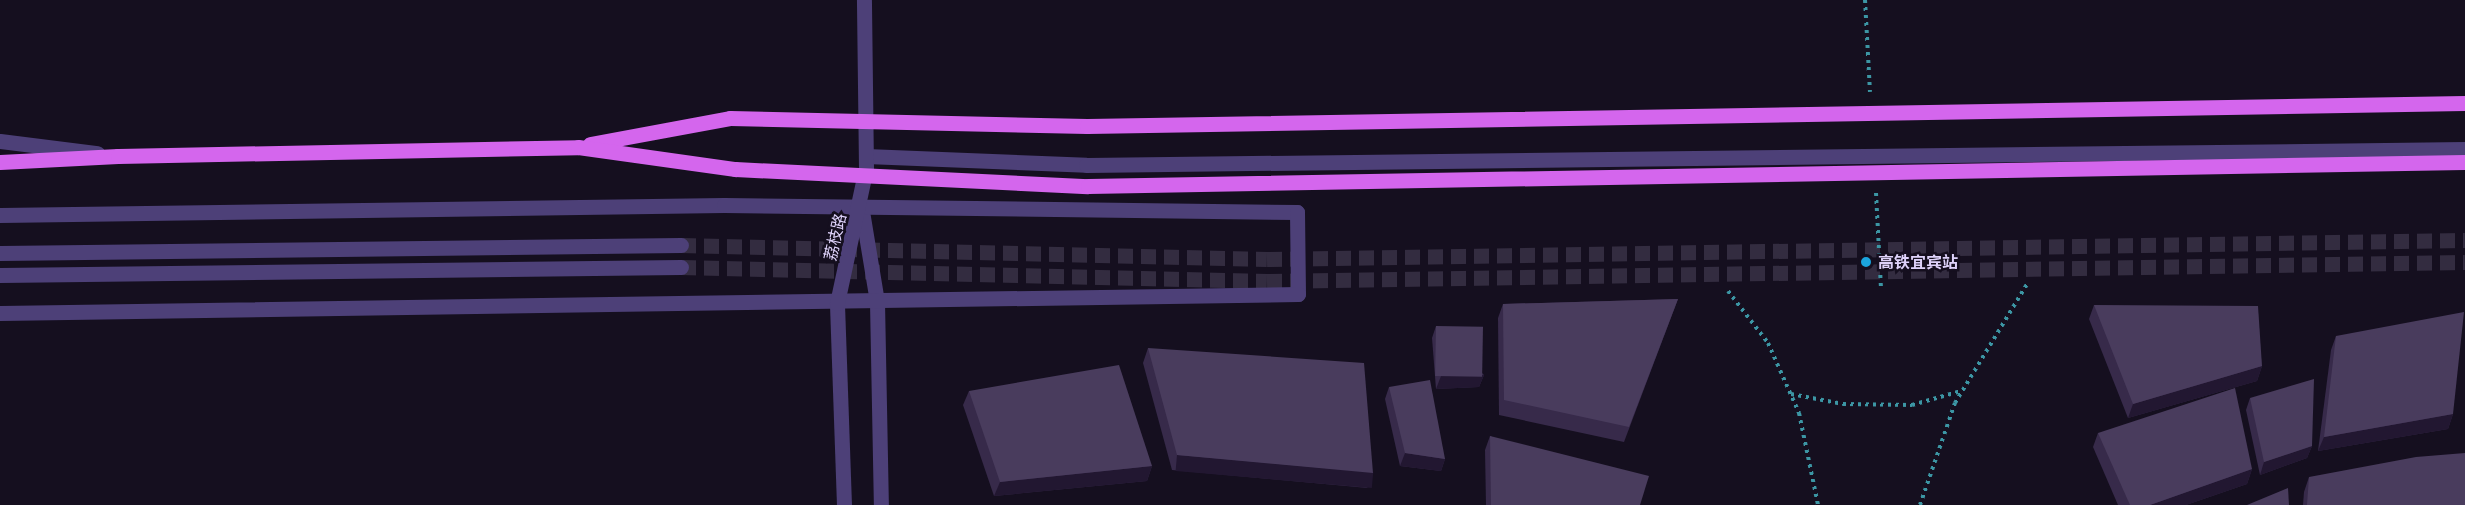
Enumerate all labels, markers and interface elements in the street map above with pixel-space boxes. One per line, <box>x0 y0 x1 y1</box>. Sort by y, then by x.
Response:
street label: 荔枝路 <box>820 211 850 263</box>
place label: 高铁宜宾站 <box>1878 252 1958 272</box>
marker: 高铁宜宾站 <box>1859 255 1873 269</box>

